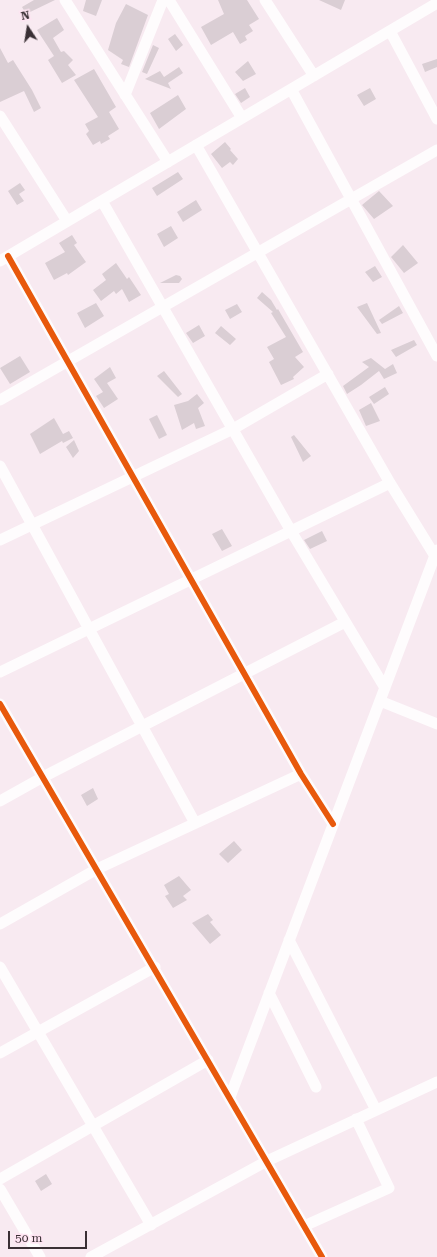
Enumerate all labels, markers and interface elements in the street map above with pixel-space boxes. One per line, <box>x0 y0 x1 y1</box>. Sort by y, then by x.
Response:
north arrow <box>8 8 48 48</box>
text: N <box>20 9 31 23</box>
scale bar <box>10 1223 89 1249</box>
text: 50 m <box>15 1231 42 1245</box>

